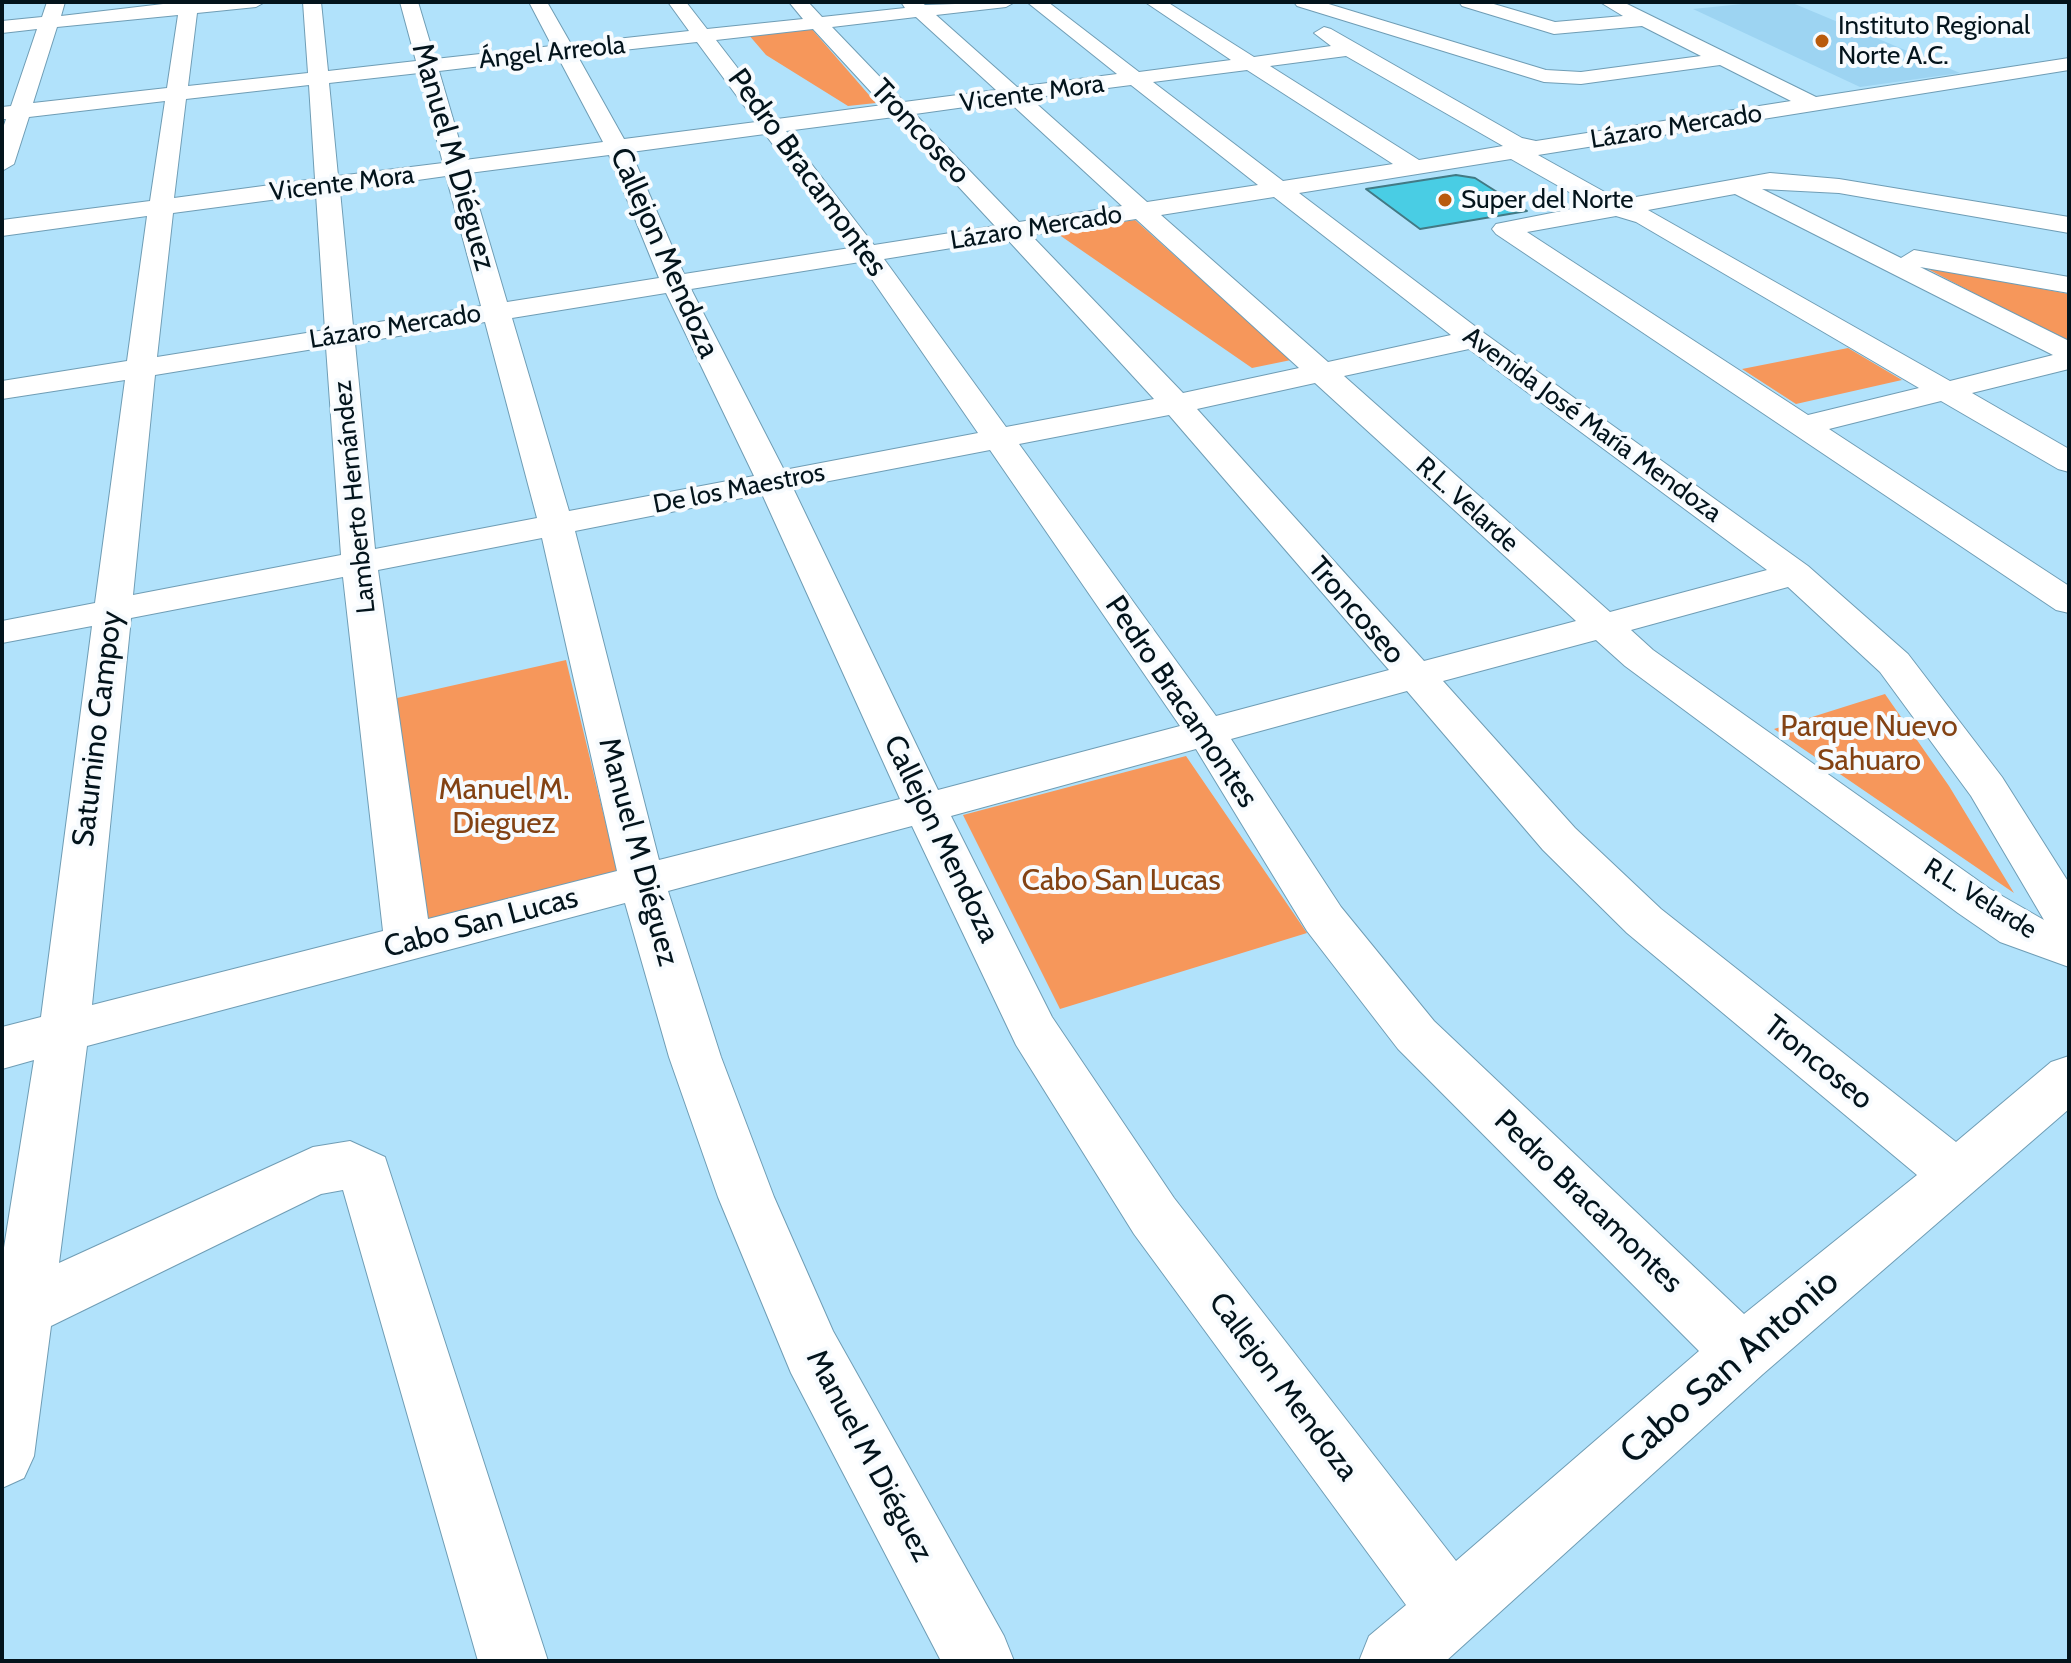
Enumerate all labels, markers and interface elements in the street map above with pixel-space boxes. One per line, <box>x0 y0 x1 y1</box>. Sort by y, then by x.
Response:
place label: Instituto Regional Norte A.C. <box>1838 10 2030 72</box>
street label: Ángel Arreola <box>477 30 627 76</box>
marker: Instituto Regional Norte A.C. <box>1813 32 1831 50</box>
street label: Manuel M Diéguez <box>403 39 503 275</box>
street label: Pedro Bracamontes <box>720 62 894 284</box>
street label: Vicente Mora <box>958 68 1106 120</box>
street label: Troncoseo <box>863 72 977 192</box>
street label: Lázaro Mercado <box>1588 98 1764 156</box>
street label: Callejon Mendoza <box>602 142 726 364</box>
street label: Vicente Mora <box>268 160 416 208</box>
place label: Super del Norte <box>1461 184 1634 216</box>
marker: Super del Norte <box>1436 191 1454 209</box>
street label: Lázaro Mercado <box>948 199 1124 257</box>
street label: Lázaro Mercado <box>307 298 483 356</box>
street label: Avenida José María Mendoza <box>1457 321 1727 529</box>
street label: Lamberto Hernández <box>327 379 383 615</box>
street label: R.L. Velarde <box>1409 451 1525 559</box>
street label: De los Maestros <box>651 457 827 521</box>
street label: Troncoseo <box>1300 550 1412 672</box>
street label: Pedro Bracamontes <box>1097 589 1265 815</box>
street label: Saturnino Campoy <box>66 609 130 849</box>
park label: Parque Nuevo Sahuaro <box>1780 709 1958 780</box>
street label: Callejon Mendoza <box>875 729 1007 949</box>
street label: Manuel M Diéguez <box>590 734 686 970</box>
park label: Manuel M. Dieguez <box>439 772 569 842</box>
street label: R.L. Velarde <box>1918 852 2042 946</box>
park label: Cabo San Lucas <box>1021 863 1221 899</box>
street label: Cabo San Lucas <box>380 880 582 966</box>
street label: Troncoseo <box>1756 1008 1880 1118</box>
street label: Pedro Bracamontes <box>1486 1103 1690 1301</box>
street label: Cabo San Antonio <box>1612 1260 1848 1474</box>
street label: Callejon Mendoza <box>1201 1286 1365 1488</box>
street label: Manuel M Diéguez <box>798 1344 940 1568</box>

